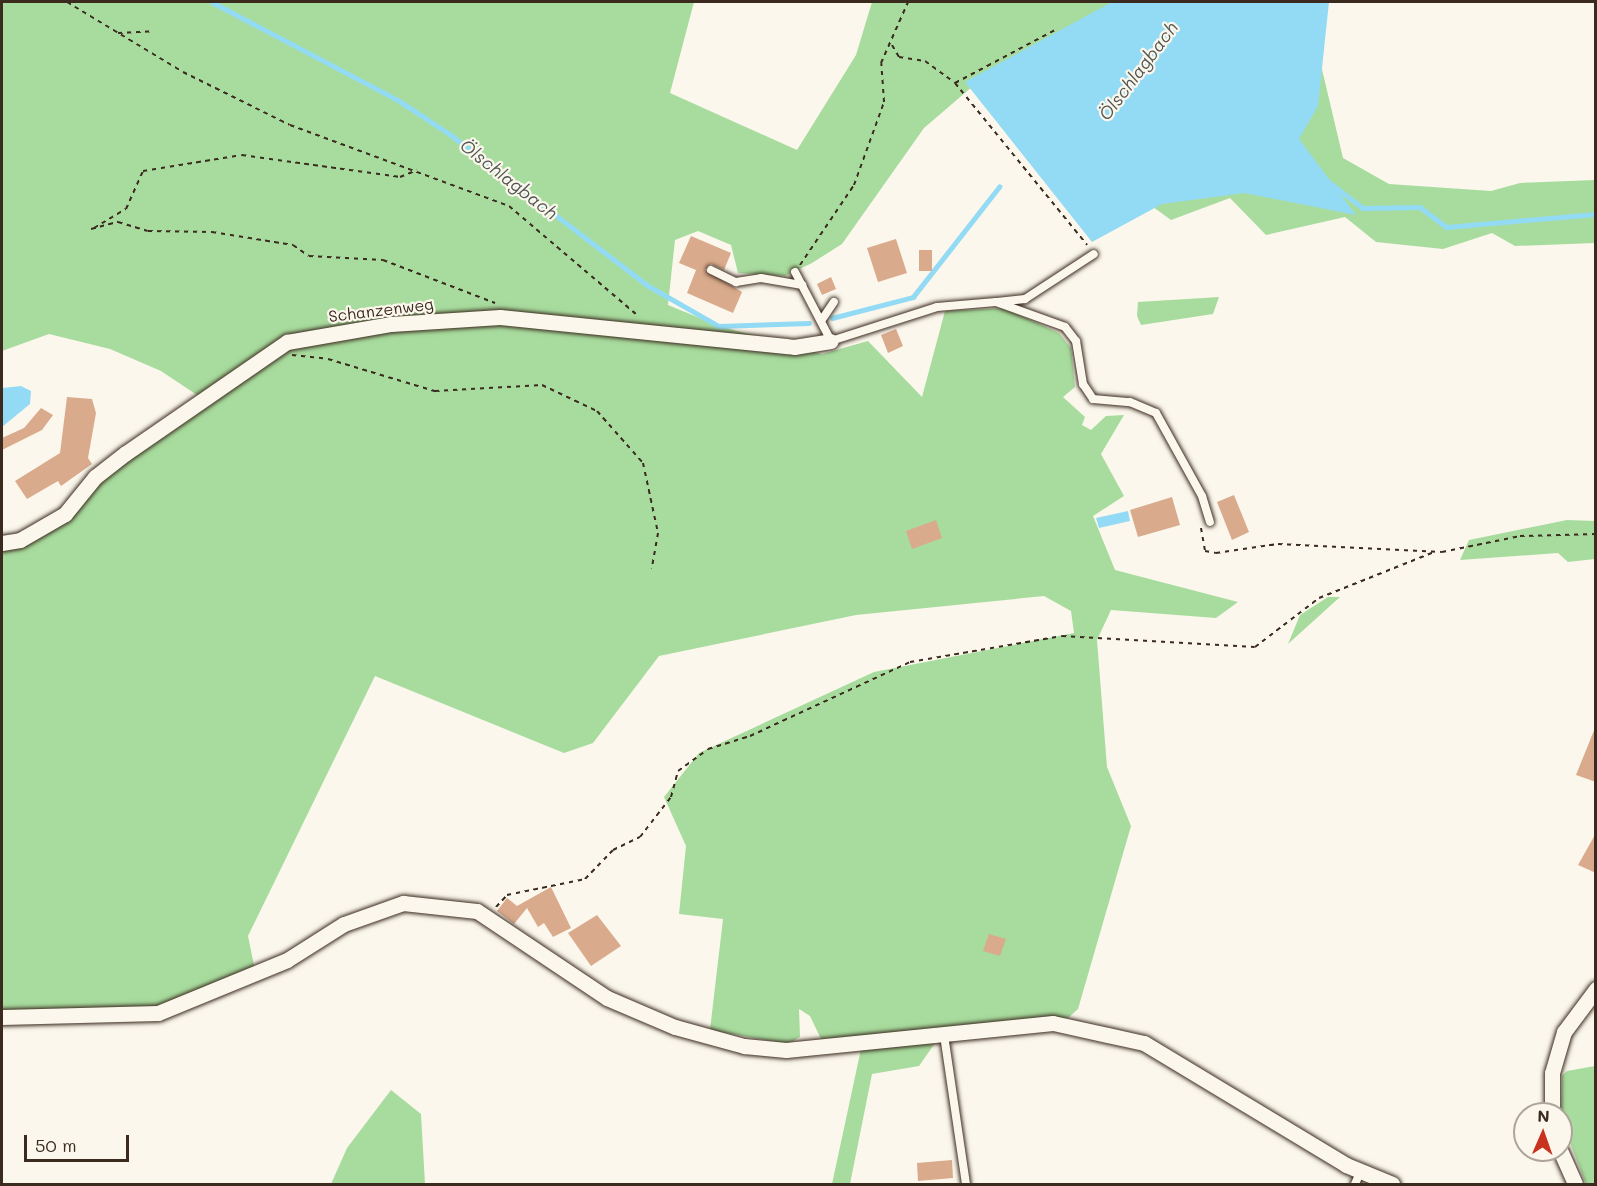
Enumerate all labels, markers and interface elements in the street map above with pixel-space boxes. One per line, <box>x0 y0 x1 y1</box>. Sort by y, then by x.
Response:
water label: Ölschlagbach <box>1094 17 1182 125</box>
water label: Ölschlagbach <box>456 134 562 224</box>
street label: Schanzenweg <box>327 294 435 326</box>
north arrow <box>1513 1102 1573 1162</box>
text: N <box>1537 1105 1550 1126</box>
scale bar <box>27 1123 132 1161</box>
text: 50 m <box>35 1133 77 1157</box>

